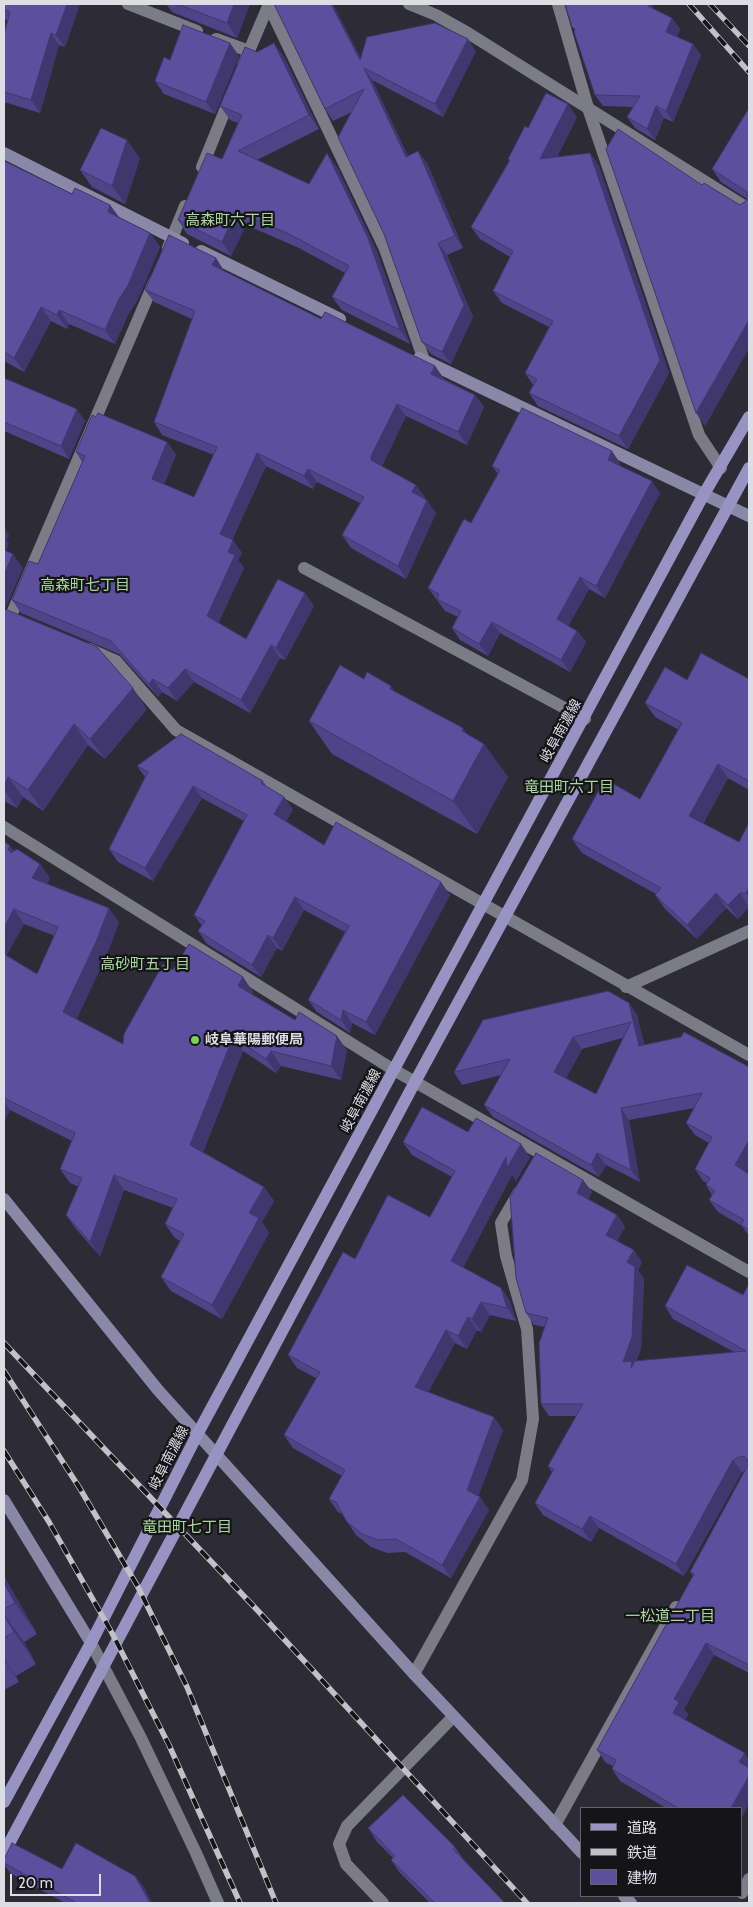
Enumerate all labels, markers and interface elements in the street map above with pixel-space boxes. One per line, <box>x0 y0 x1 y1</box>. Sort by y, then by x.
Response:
district label: 高森町六丁目 <box>185 212 275 230</box>
district label: 高森町七丁目 <box>40 577 130 595</box>
street label: 岐阜南濃線 <box>537 696 585 766</box>
district label: 竜田町六丁目 <box>524 779 614 797</box>
district label: 高砂町五丁目 <box>100 956 190 974</box>
place label: 岐阜華陽郵便局 <box>205 1032 303 1048</box>
marker: 岐阜華陽郵便局 <box>189 1034 201 1046</box>
street label: 岐阜南濃線 <box>337 1066 385 1136</box>
street label: 岐阜南濃線 <box>146 1423 192 1493</box>
district label: 竜田町七丁目 <box>142 1519 232 1537</box>
district label: 一松道二丁目 <box>625 1608 715 1626</box>
legend <box>580 1807 743 1897</box>
text: 道路 <box>627 1819 657 1837</box>
text: 鉄道 <box>627 1844 657 1862</box>
scale bar <box>12 1864 104 1896</box>
text: 建物 <box>627 1869 657 1887</box>
text: 20 m <box>18 1874 53 1892</box>

